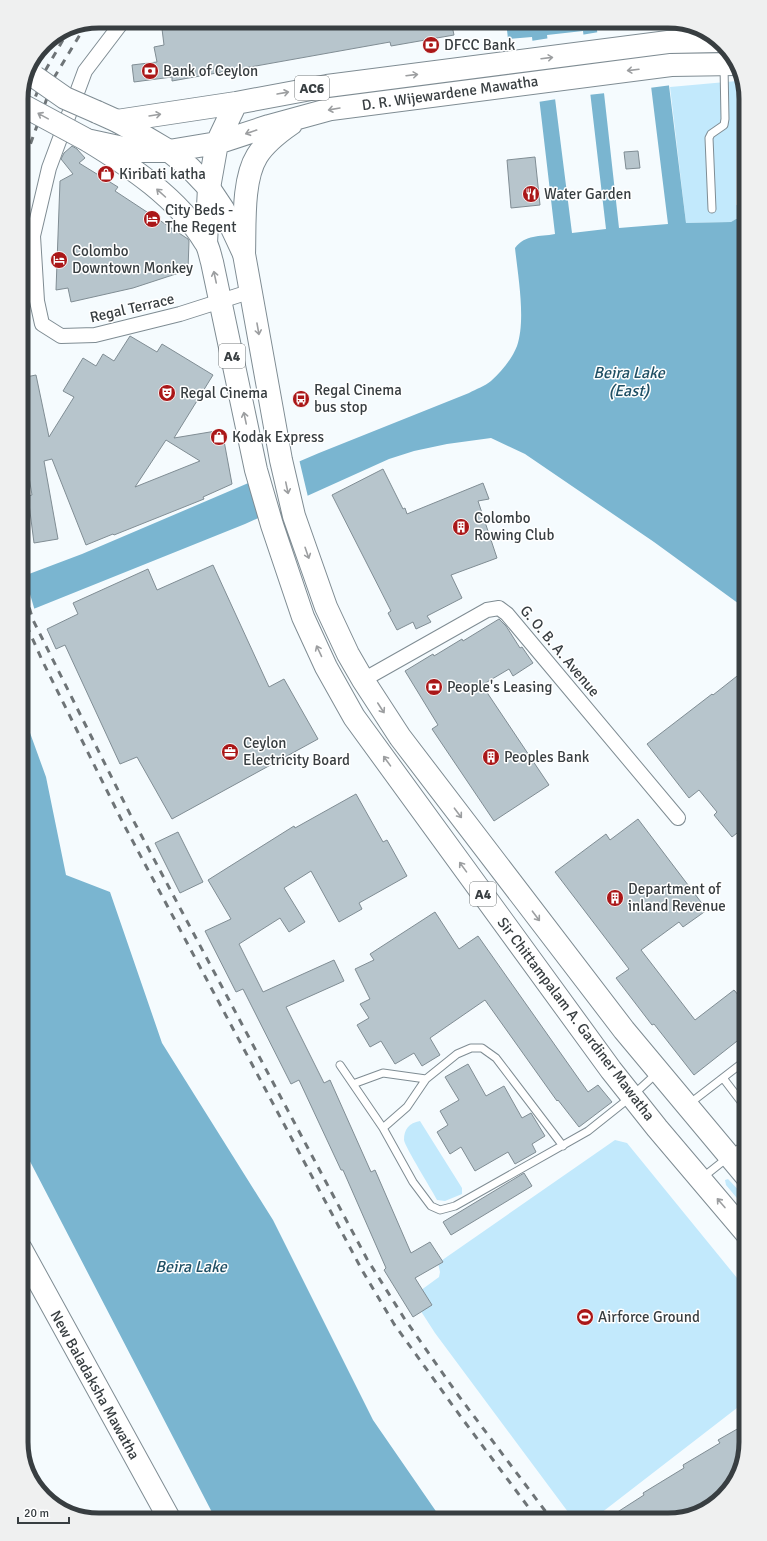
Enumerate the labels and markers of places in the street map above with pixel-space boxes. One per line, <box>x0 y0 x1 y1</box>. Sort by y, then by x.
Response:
bank icon: DFCC Bank <box>421 35 441 55</box>
place label: DFCC Bank <box>444 36 516 54</box>
bank icon: Bank of Ceylon <box>140 61 160 81</box>
place label: Bank of Ceylon <box>163 62 258 80</box>
shop icon: Kiribati katha <box>96 164 116 184</box>
place label: Kiribati katha <box>119 165 206 183</box>
restaurant icon: Water Garden <box>521 184 541 204</box>
place label: Water Garden <box>544 185 631 203</box>
place label: City Beds - The Regent <box>165 201 237 236</box>
hotel icon: City Beds - The Regent <box>142 209 162 229</box>
place label: Colombo Downtown Monkey <box>72 242 193 277</box>
hotel icon: Colombo Downtown Monkey <box>49 250 69 270</box>
place label: Regal Cinema bus stop <box>314 381 402 416</box>
theatre icon: Regal Cinema <box>157 383 177 403</box>
place label: Regal Cinema <box>180 384 268 402</box>
bus stop icon: Regal Cinema bus stop <box>291 389 311 409</box>
shop icon: Kodak Express <box>209 427 229 447</box>
place label: Kodak Express <box>232 428 325 446</box>
place label: Colombo Rowing Club <box>474 509 554 544</box>
building icon: Colombo Rowing Club <box>451 517 471 537</box>
bank icon: People's Leasing <box>424 677 444 697</box>
place label: People's Leasing <box>447 678 552 696</box>
place label: Ceylon Electricity Board <box>243 734 350 769</box>
office icon: Ceylon Electricity Board <box>220 742 240 762</box>
building icon: Peoples Bank <box>481 747 501 767</box>
place label: Peoples Bank <box>504 748 590 766</box>
place label: Department of inland Revenue <box>628 880 726 915</box>
building icon: Department of inland Revenue <box>605 888 625 908</box>
sports icon: Airforce Ground <box>575 1307 595 1327</box>
place label: Airforce Ground <box>598 1308 700 1326</box>

